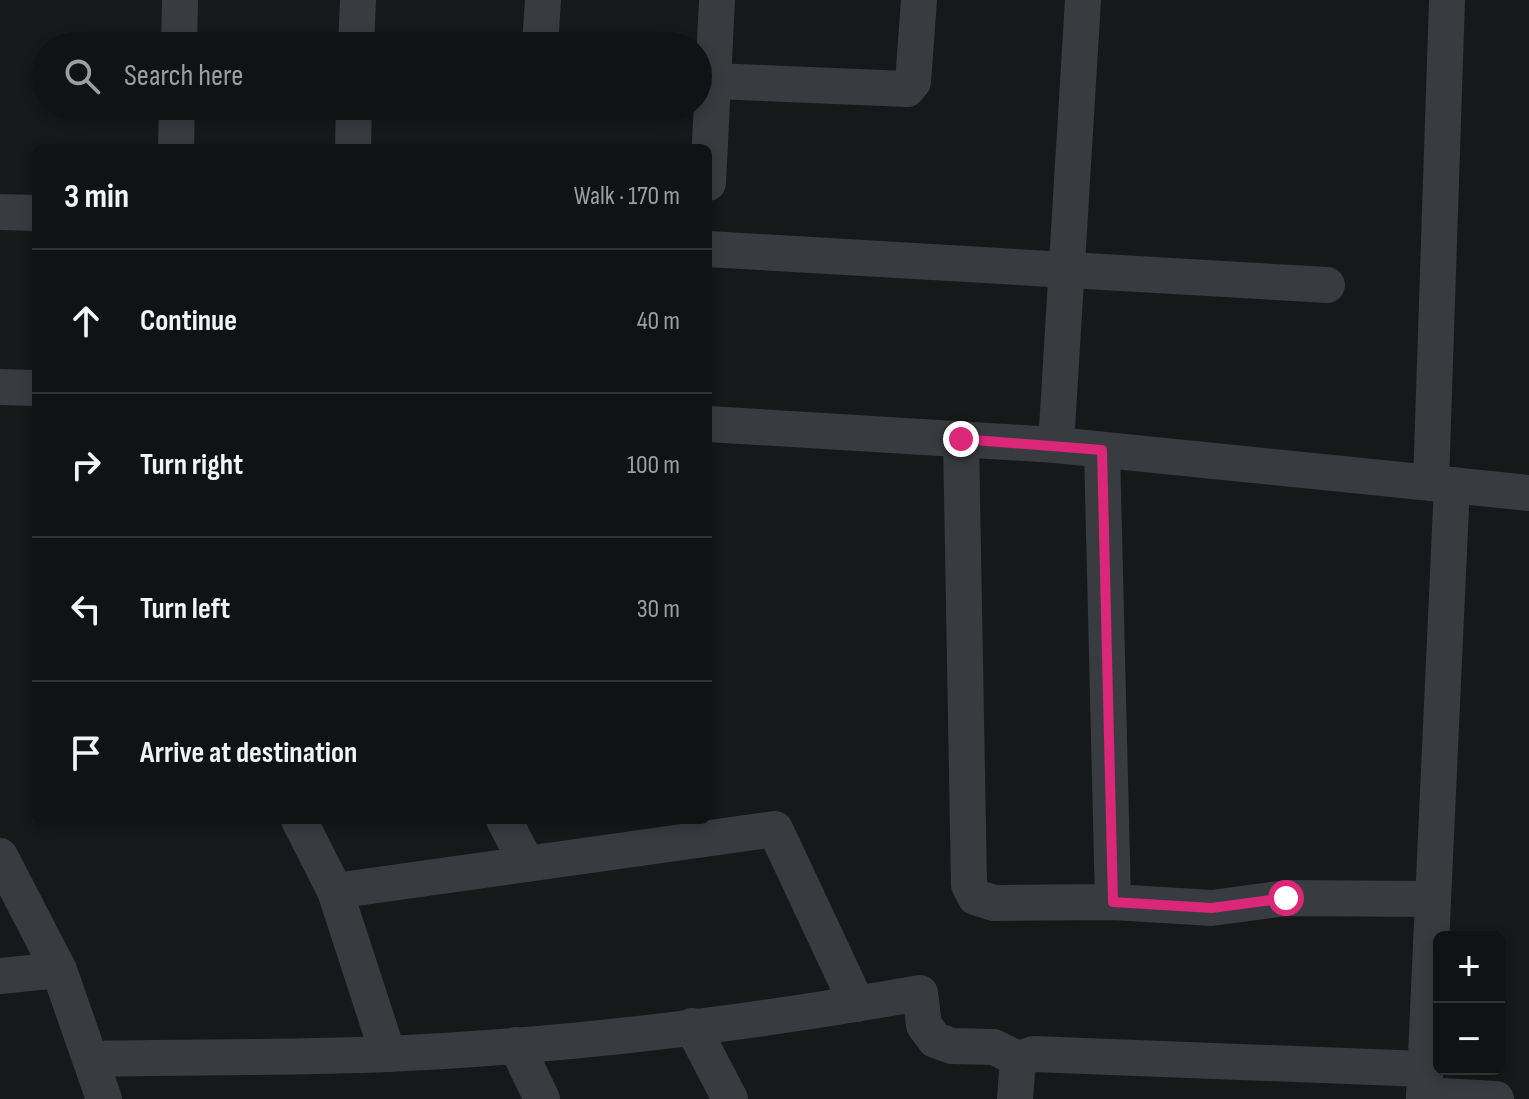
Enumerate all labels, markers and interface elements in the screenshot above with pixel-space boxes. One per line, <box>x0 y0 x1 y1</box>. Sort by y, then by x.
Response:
search box <box>32 32 712 120</box>
icon: search <box>60 54 104 98</box>
text: Search here <box>124 58 243 94</box>
text: 3 min <box>64 176 129 217</box>
text: Walk · 170 m <box>574 181 680 212</box>
icon: ahead <box>64 299 108 343</box>
text: Continue <box>140 303 237 339</box>
text: 40 m <box>637 306 680 337</box>
route end <box>943 421 979 457</box>
icon: right <box>64 443 108 487</box>
text: Turn right <box>140 447 243 483</box>
text: 100 m <box>627 450 680 481</box>
icon: left <box>64 587 108 631</box>
text: Turn left <box>140 591 230 627</box>
text: 30 m <box>637 594 680 625</box>
icon: arrive <box>64 731 108 775</box>
text: Arrive at destination <box>140 735 357 771</box>
route start <box>1268 880 1304 916</box>
map controls <box>1433 931 1505 1075</box>
button: + <box>1433 931 1505 1003</box>
button: − <box>1433 1003 1505 1075</box>

